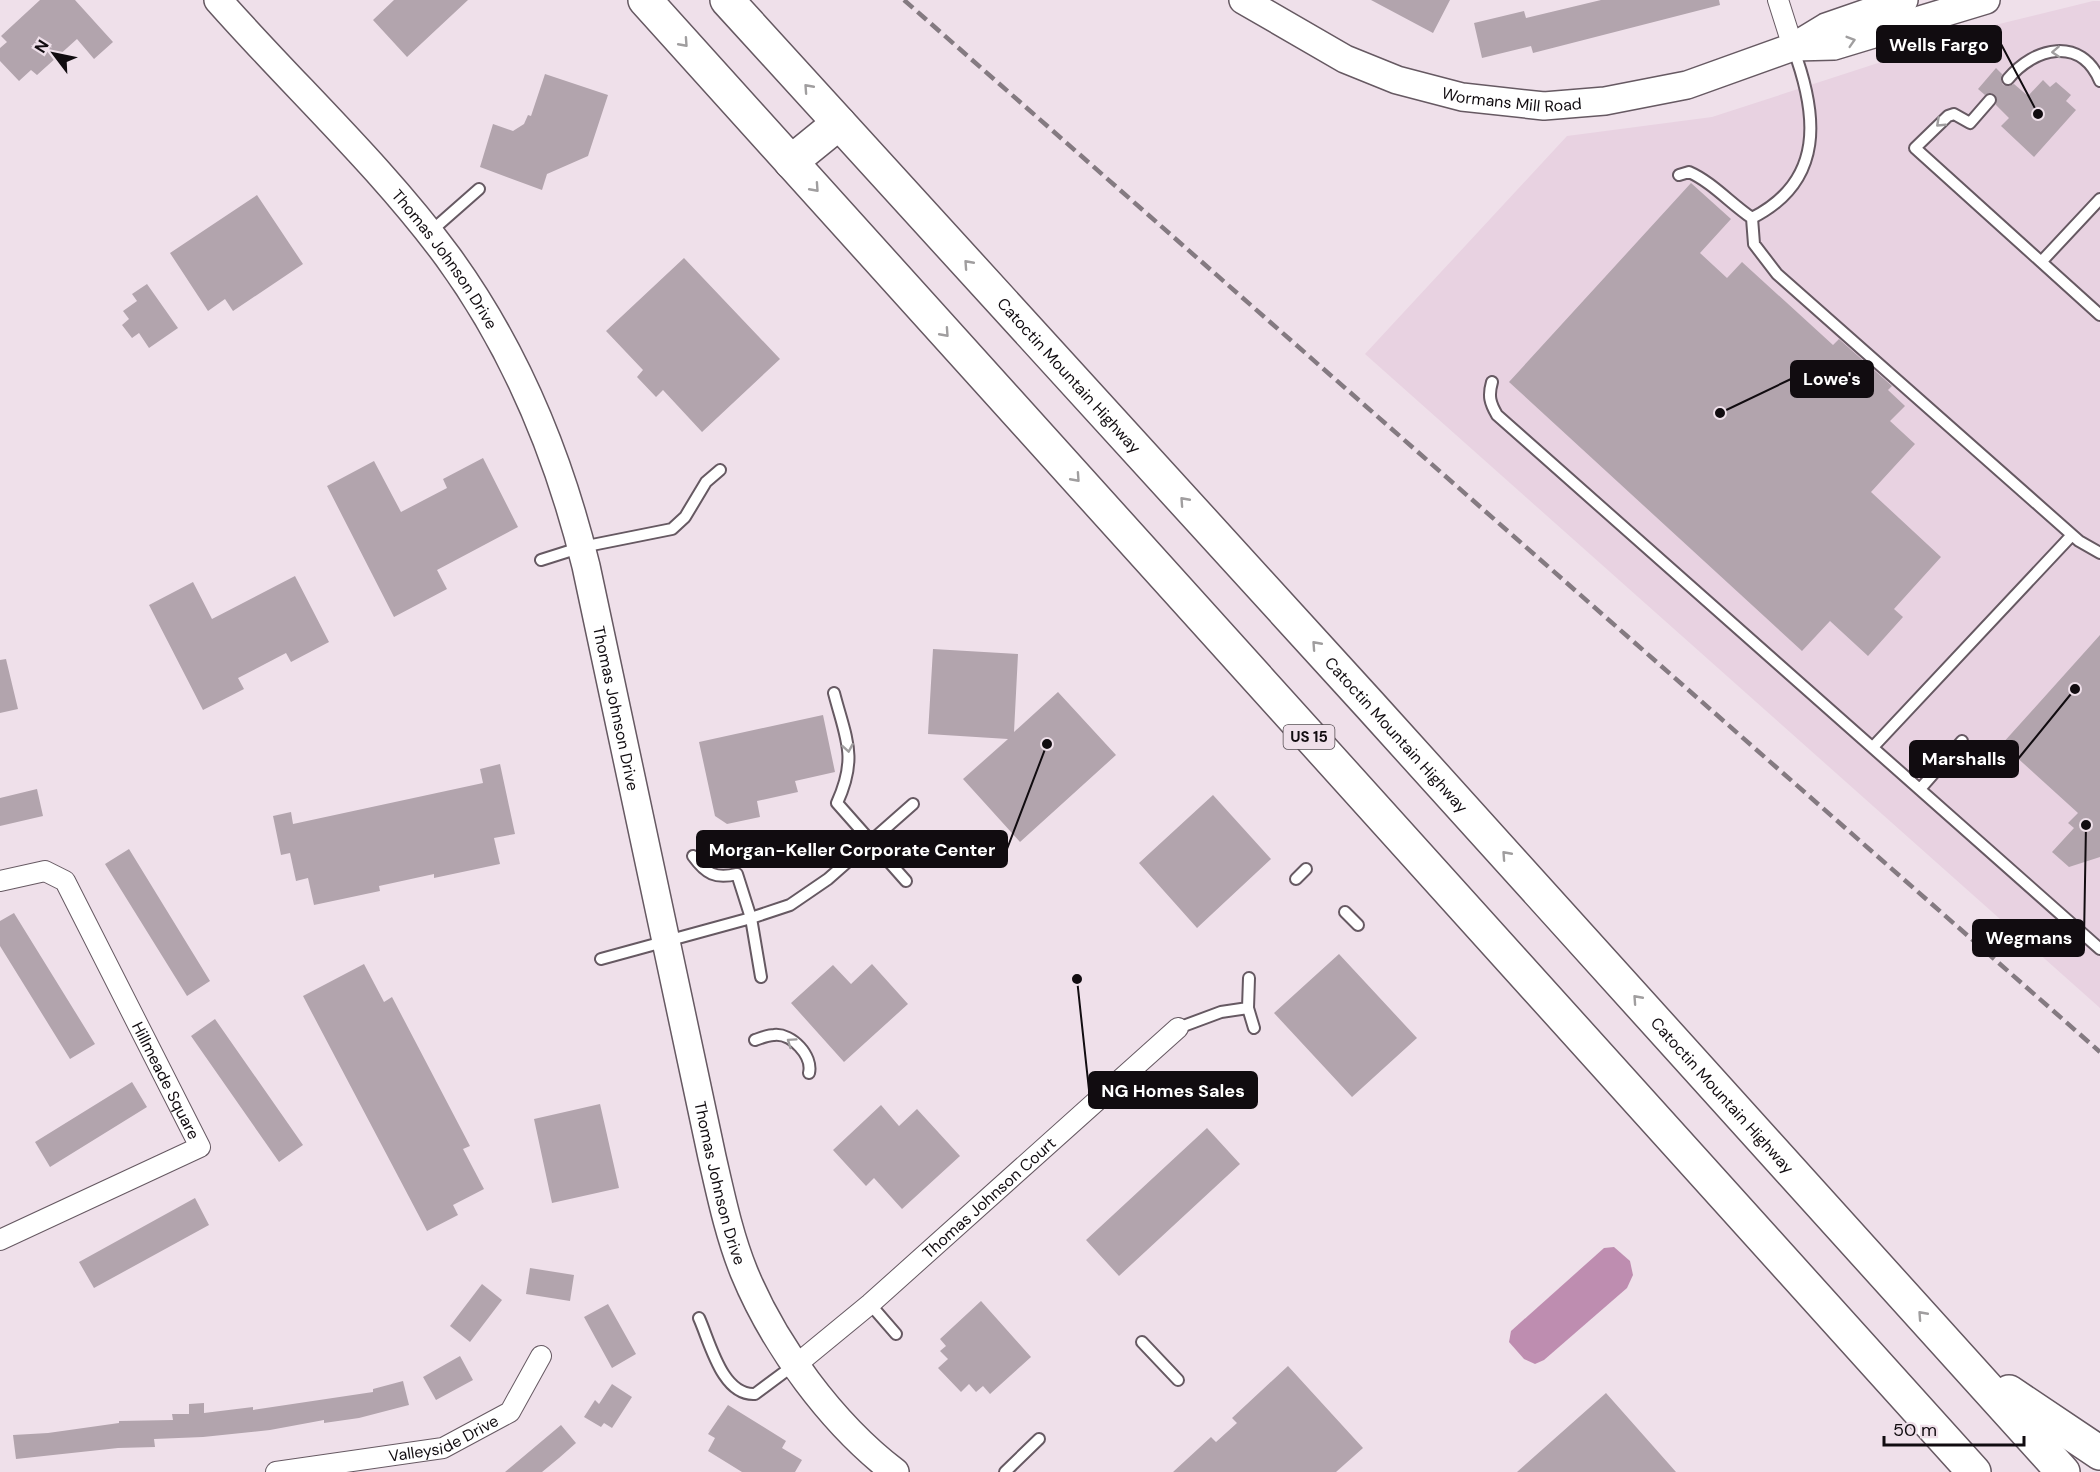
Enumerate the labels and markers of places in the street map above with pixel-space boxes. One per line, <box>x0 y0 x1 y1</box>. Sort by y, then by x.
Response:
callout: Wells Fargo <box>1877 26 2001 62</box>
callout: Lowe's <box>1791 361 1873 397</box>
callout: Marshalls <box>1910 741 2018 777</box>
callout: Morgan-Keller Corporate Center <box>697 831 1007 867</box>
callout: Wegmans <box>1973 920 2084 956</box>
callout: NG Homes Sales <box>1089 1072 1257 1108</box>

